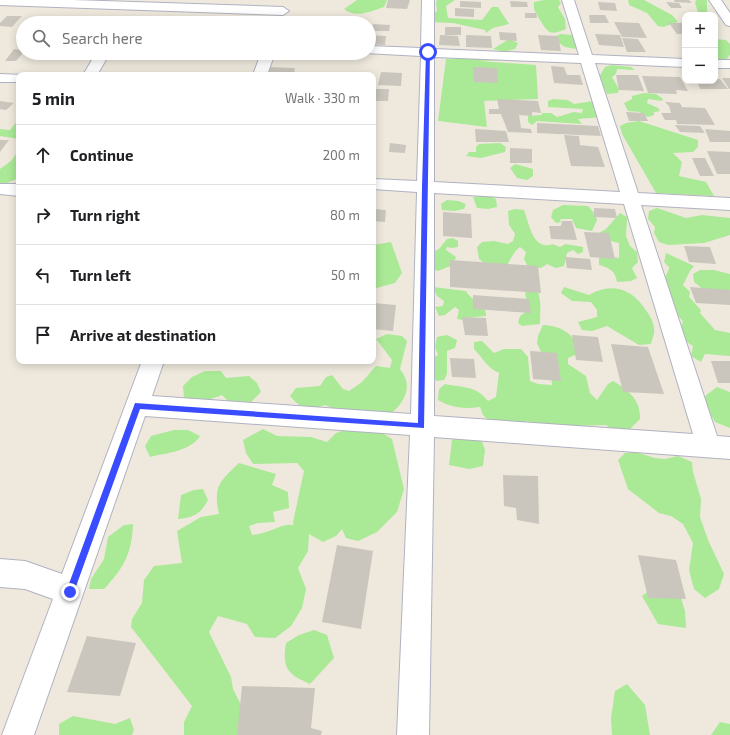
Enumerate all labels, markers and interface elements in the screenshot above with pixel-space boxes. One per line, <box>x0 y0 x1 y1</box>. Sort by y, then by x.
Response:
map controls <box>682 12 718 84</box>
button: + <box>682 12 718 48</box>
search box <box>16 16 376 60</box>
icon: search <box>30 27 52 49</box>
text: Search here <box>62 29 143 47</box>
route start <box>419 43 437 61</box>
button: − <box>682 48 718 84</box>
text: 5 min <box>32 88 75 108</box>
text: Walk · 330 m <box>285 90 360 106</box>
icon: ahead <box>32 144 54 166</box>
text: Continue <box>70 146 133 164</box>
text: 200 m <box>323 147 360 163</box>
icon: right <box>32 204 54 226</box>
text: Turn right <box>70 206 140 224</box>
text: 80 m <box>330 207 360 223</box>
icon: left <box>32 264 54 286</box>
text: Turn left <box>70 266 131 284</box>
text: 50 m <box>331 267 360 283</box>
icon: arrive <box>32 324 54 346</box>
text: Arrive at destination <box>70 326 216 344</box>
route end <box>61 583 79 601</box>

